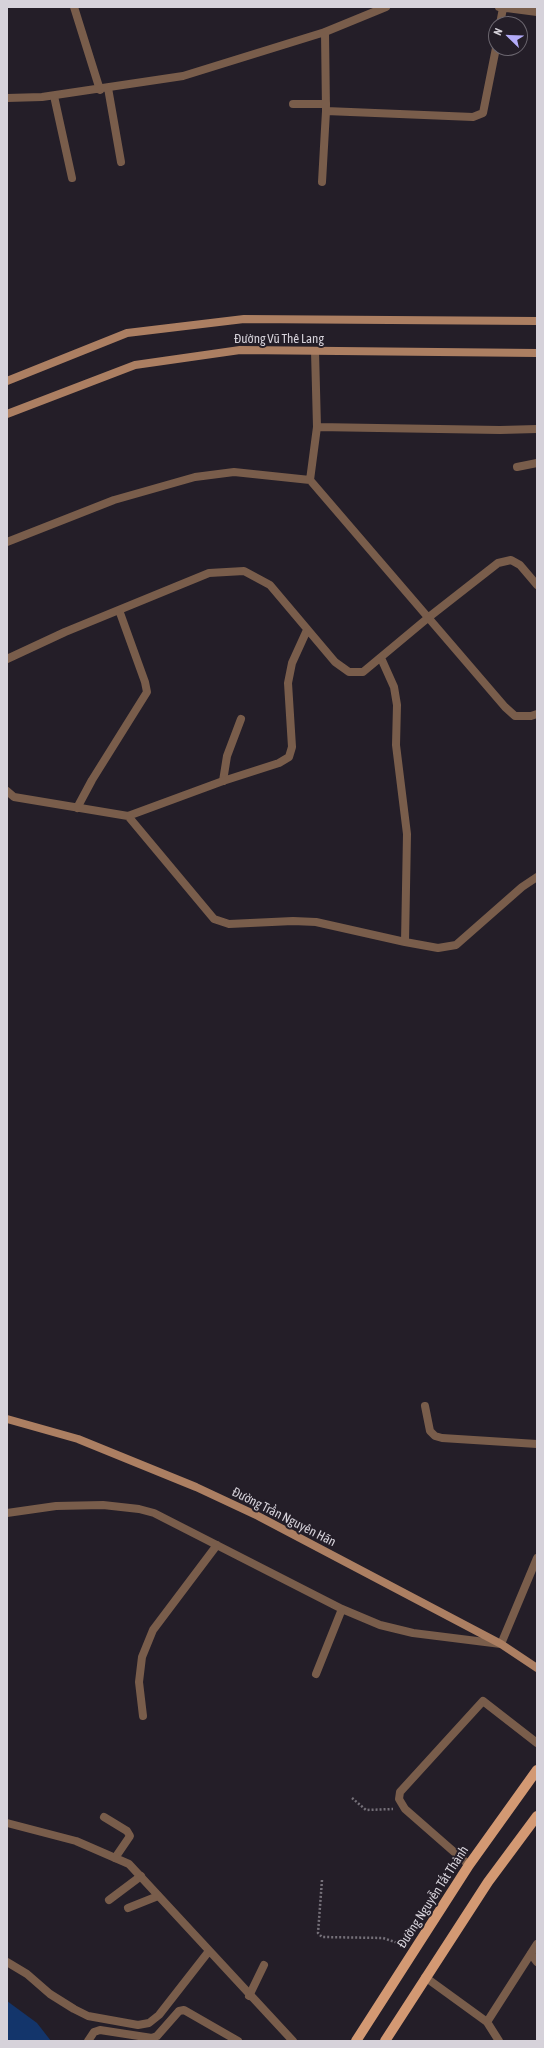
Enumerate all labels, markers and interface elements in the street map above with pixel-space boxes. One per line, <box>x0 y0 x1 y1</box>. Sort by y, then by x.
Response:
north arrow <box>488 16 528 56</box>
text: N <box>491 26 505 37</box>
street label: Đường Vũ Thê Lang <box>234 331 324 347</box>
street label: Đường Trần Nguyên Hãn <box>229 1484 339 1550</box>
street label: Đường Nguyễn Tất Thành <box>394 1843 472 1951</box>

